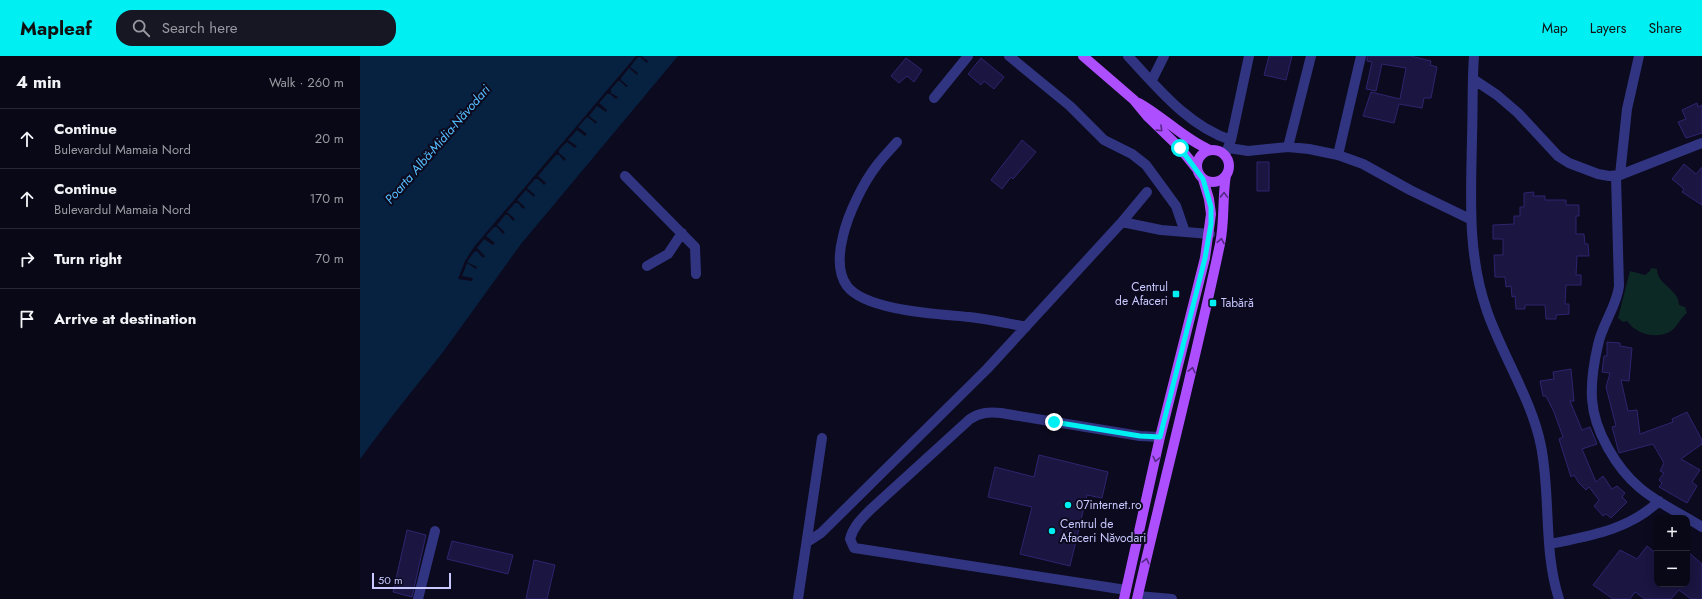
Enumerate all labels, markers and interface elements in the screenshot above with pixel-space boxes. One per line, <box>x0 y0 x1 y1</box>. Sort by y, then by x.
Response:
search box <box>116 10 396 46</box>
text: Mapleaf <box>20 15 92 42</box>
icon: search <box>130 17 152 39</box>
text: Search here <box>162 17 238 39</box>
text: Map <box>1542 18 1568 38</box>
text: Layers <box>1590 18 1626 38</box>
text: Share <box>1648 18 1682 38</box>
text: 4 min <box>16 70 61 94</box>
text: Walk · 260 m <box>269 73 344 92</box>
water label: Poarta Albă-Midia-Năvodari <box>380 80 495 208</box>
text: Continue <box>54 118 117 140</box>
one-way arrow <box>1155 124 1163 132</box>
icon: ahead <box>16 128 38 150</box>
text: 20 m <box>315 129 344 148</box>
route start <box>1171 139 1189 157</box>
text: Bulevardul Mamaia Nord <box>54 140 191 159</box>
text: Continue <box>54 178 117 200</box>
icon: ahead <box>16 188 38 210</box>
text: 170 m <box>309 189 344 208</box>
one-way arrow <box>1219 192 1228 198</box>
text: Bulevardul Mamaia Nord <box>54 200 191 219</box>
one-way arrow <box>1216 238 1224 244</box>
icon: right <box>16 248 38 270</box>
text: Turn right <box>54 248 122 270</box>
text: 70 m <box>315 249 344 268</box>
place label: Centrul de Afaceri <box>1115 278 1168 310</box>
marker: Centrul de Afaceri <box>1171 289 1181 299</box>
place label: Tabără <box>1221 294 1254 312</box>
marker: Tabără <box>1208 298 1218 308</box>
icon: arrive <box>16 308 38 330</box>
text: Arrive at destination <box>54 308 196 330</box>
one-way arrow <box>1187 366 1195 373</box>
route end <box>1045 413 1063 431</box>
one-way arrow <box>1152 456 1160 462</box>
place label: 07internet.ro <box>1076 496 1142 514</box>
marker: 07internet.ro <box>1063 500 1073 510</box>
place label: Centrul de Afaceri Năvodari <box>1060 515 1146 547</box>
map controls <box>1654 515 1690 587</box>
button: + <box>1654 515 1690 551</box>
marker: Centrul de Afaceri Năvodari <box>1047 526 1057 536</box>
button: − <box>1654 551 1690 587</box>
one-way arrow <box>1142 558 1150 564</box>
scale bar <box>372 571 451 590</box>
text: 50 m <box>378 572 403 588</box>

